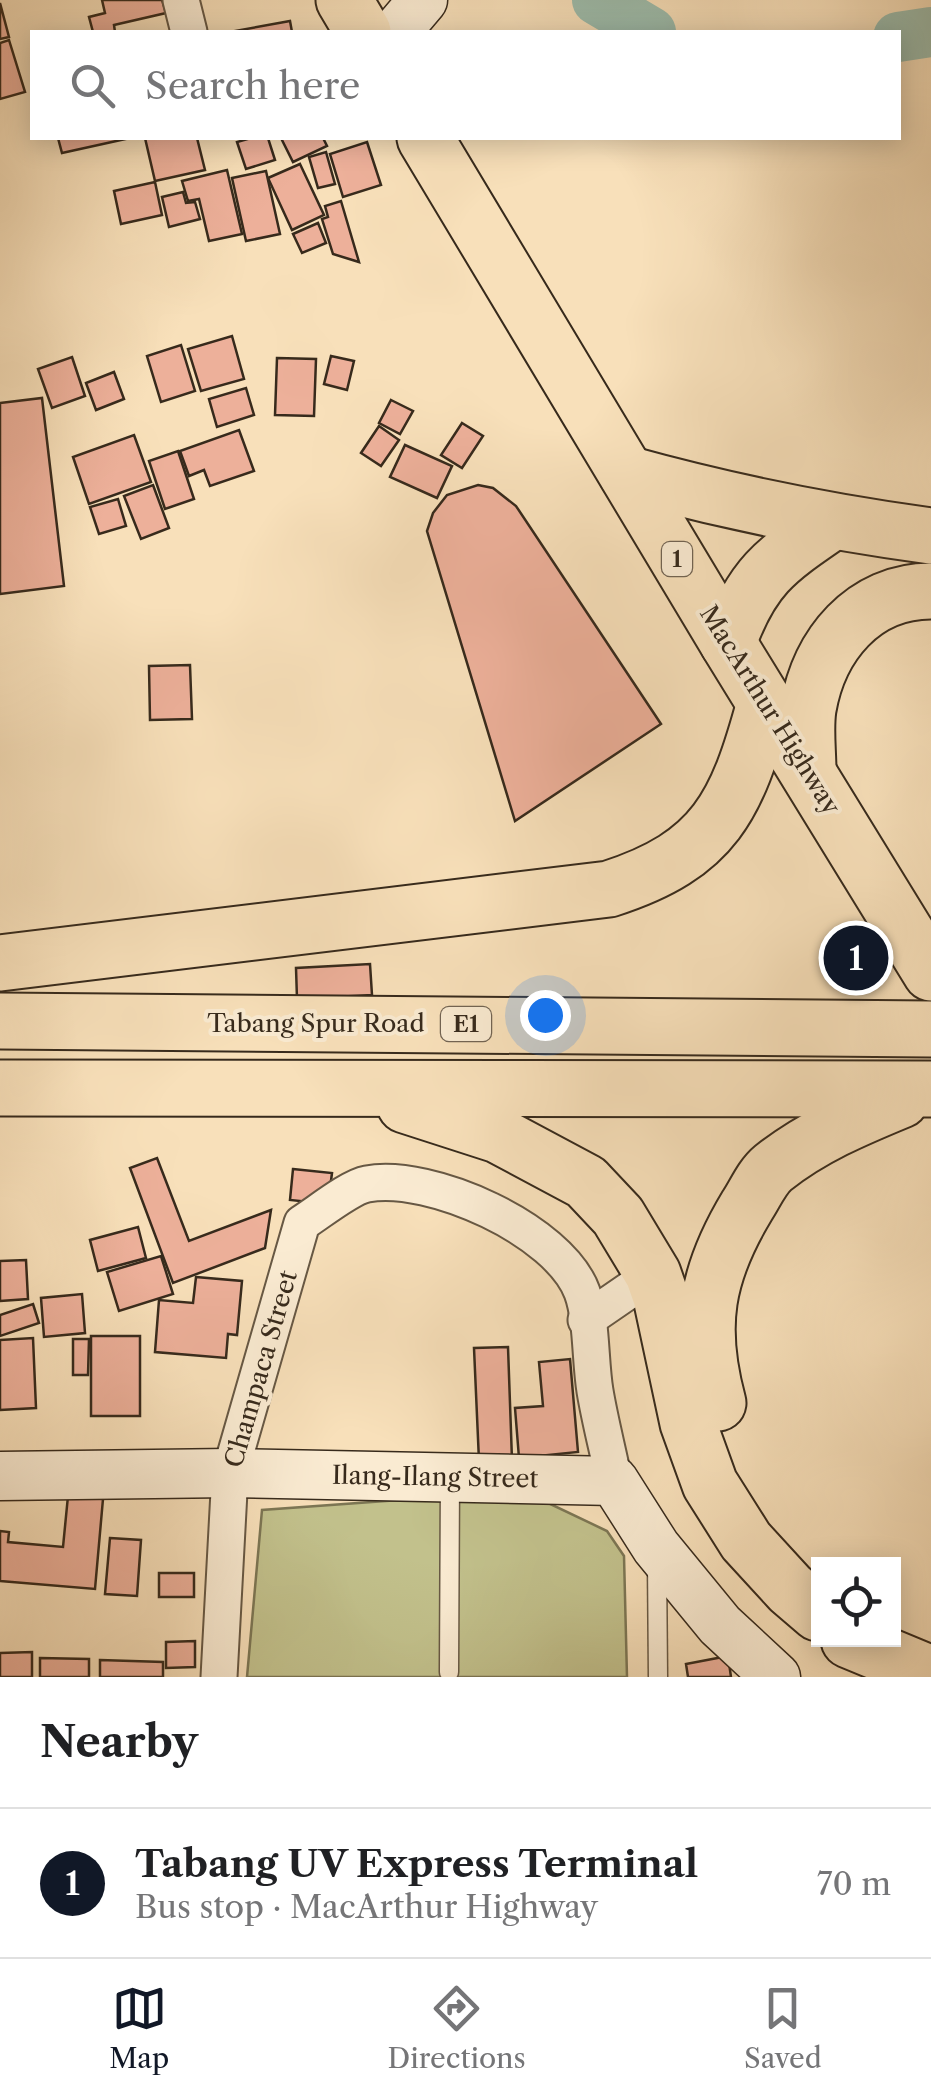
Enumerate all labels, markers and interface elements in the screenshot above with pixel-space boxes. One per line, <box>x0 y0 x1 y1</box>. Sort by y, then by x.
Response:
search box <box>30 30 901 140</box>
icon: search <box>65 58 120 113</box>
text: Search here <box>145 62 360 109</box>
road number: 1 <box>662 542 692 576</box>
street label: MacArthur Highway <box>693 600 847 821</box>
pin: 1 <box>824 920 888 996</box>
your location <box>520 990 571 1041</box>
road number: E1 <box>441 1007 491 1041</box>
street label: Tabang Spur Road <box>207 1008 425 1039</box>
street label: Champaca Street <box>218 1267 304 1471</box>
street label: Ilang-Ilang Street <box>332 1460 539 1494</box>
map controls <box>811 1557 901 1647</box>
button: locate <box>811 1557 901 1647</box>
text: Nearby <box>40 1716 198 1768</box>
text: Tabang UV Express Terminal <box>135 1840 698 1887</box>
text: 1 <box>65 1864 80 1903</box>
text: 70 m <box>817 1864 891 1903</box>
text: Bus stop · MacArthur Highway <box>135 1887 598 1926</box>
tab: Map <box>109 1981 169 2075</box>
tab: Directions <box>387 1981 526 2075</box>
tab: Saved <box>744 1981 822 2075</box>

